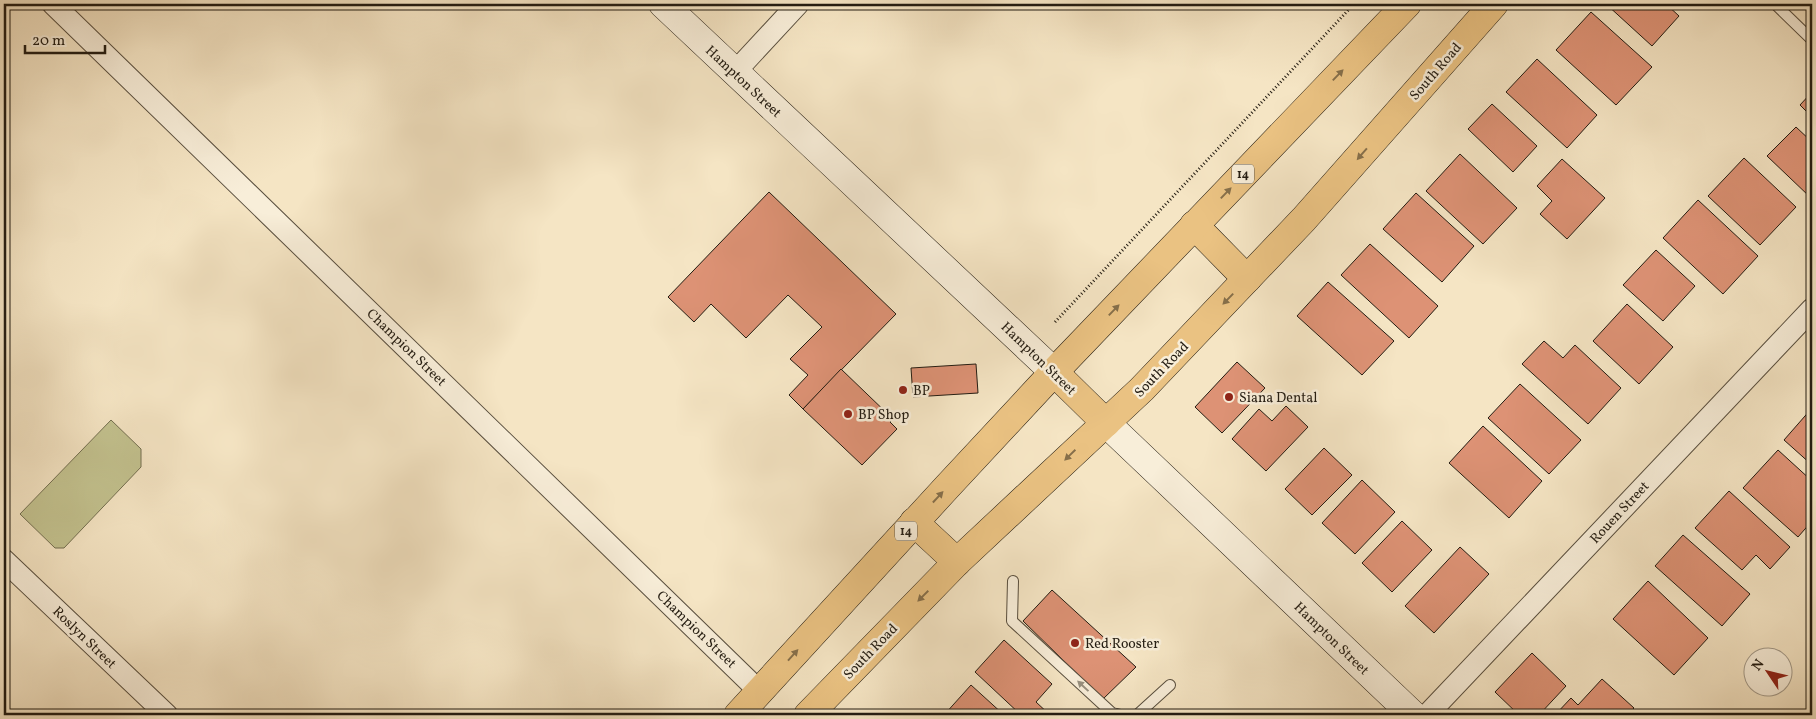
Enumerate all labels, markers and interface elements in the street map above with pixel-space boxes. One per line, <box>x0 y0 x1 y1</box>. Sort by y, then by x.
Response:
scale bar <box>25 22 105 54</box>
text: 20 m <box>32 31 65 52</box>
street label: South Road <box>1406 39 1467 105</box>
street label: Hampton Street <box>701 42 785 123</box>
one-way arrow <box>1332 70 1344 82</box>
one-way arrow <box>1356 147 1368 159</box>
road number: 14 <box>1232 164 1254 183</box>
one-way arrow <box>1220 187 1232 199</box>
one-way arrow <box>1222 292 1234 304</box>
one-way arrow <box>1108 304 1120 316</box>
street label: Champion Street <box>362 305 450 391</box>
street label: Hampton Street <box>996 318 1080 400</box>
street label: South Road <box>1131 338 1194 402</box>
place label: BP <box>913 382 930 401</box>
marker: BP <box>897 384 909 396</box>
place label: Siana Dental <box>1239 389 1317 408</box>
marker: Siana Dental <box>1223 391 1235 403</box>
place label: BP Shop <box>858 406 909 425</box>
marker: BP Shop <box>842 408 854 420</box>
one-way arrow <box>1064 449 1076 461</box>
street label: Rouen Street <box>1586 478 1654 548</box>
one-way arrow <box>932 491 944 503</box>
road number: 14 <box>895 522 917 540</box>
street label: Champion Street <box>652 587 740 673</box>
one-way arrow <box>917 590 929 602</box>
street label: Hampton Street <box>1289 598 1373 680</box>
street label: Roslyn Street <box>48 603 120 674</box>
street label: South Road <box>840 620 903 684</box>
place label: Red Rooster <box>1085 635 1159 654</box>
marker: Red Rooster <box>1069 637 1081 649</box>
north arrow <box>1744 646 1794 696</box>
one-way arrow <box>787 650 799 662</box>
text: N <box>1748 656 1769 675</box>
one-way arrow <box>1077 680 1089 692</box>

